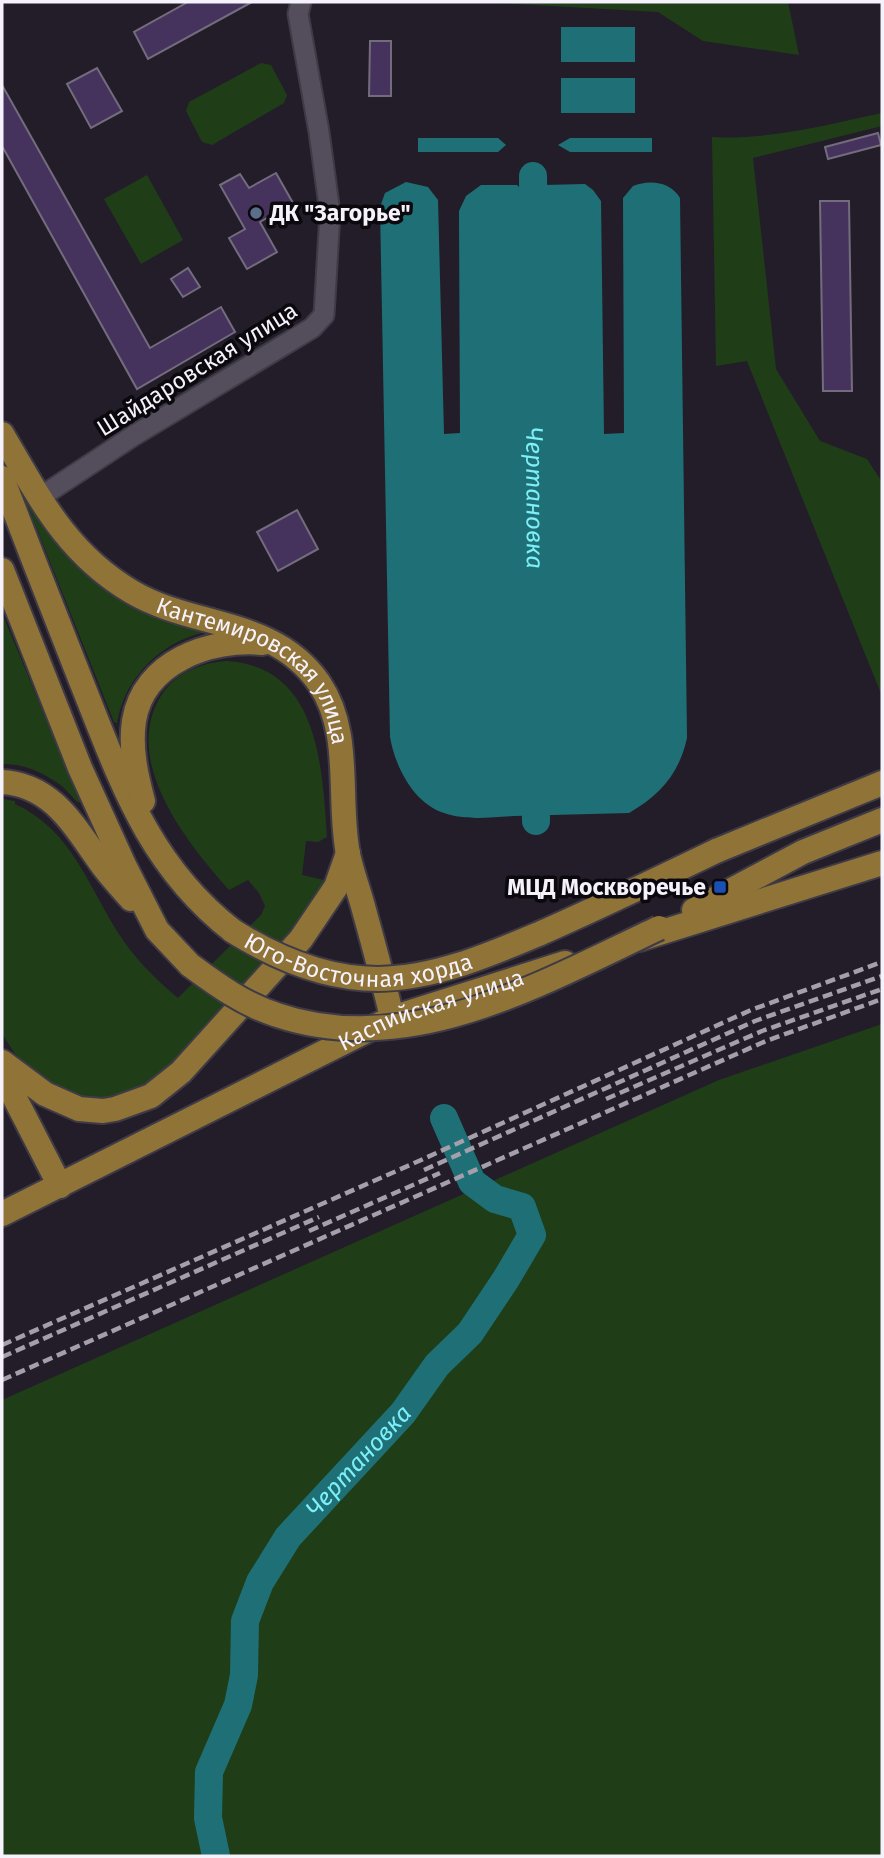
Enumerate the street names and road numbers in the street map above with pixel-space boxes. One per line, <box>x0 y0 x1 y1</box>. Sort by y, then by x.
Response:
street label: Шайдаровская улица <box>92 296 302 442</box>
street label: Кантемировская улица <box>152 591 354 746</box>
street label: Юго-Восточная хорда <box>239 927 476 993</box>
street label: Каспийская улица <box>333 963 527 1057</box>

